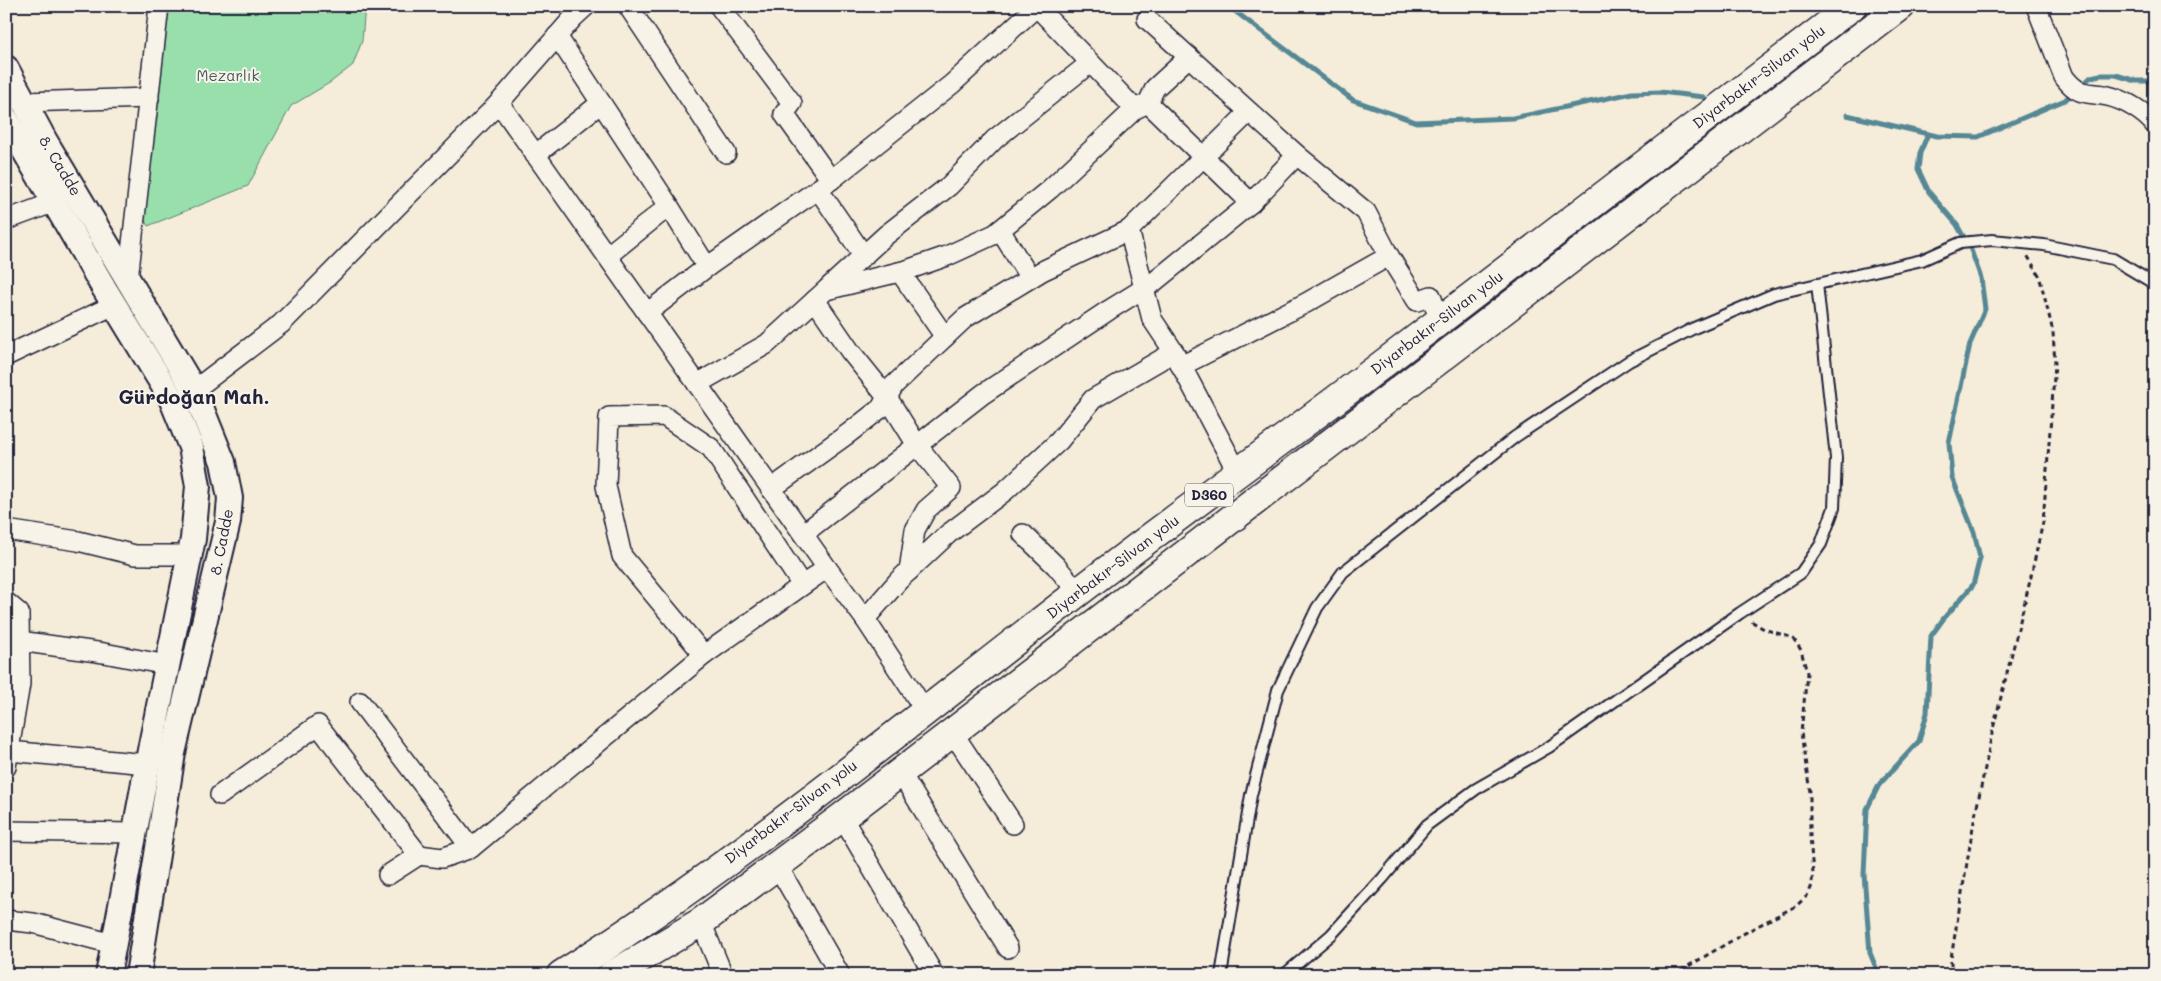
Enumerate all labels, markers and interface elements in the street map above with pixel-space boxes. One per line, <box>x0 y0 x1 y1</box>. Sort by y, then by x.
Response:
street label: Diyarbakır-Silvan yolu <box>1688 20 1829 133</box>
park label: Mezarlık <box>197 65 259 85</box>
street label: 8. Cadde <box>35 132 87 199</box>
street label: Diyarbakır-Silvan yolu <box>1366 266 1507 379</box>
district label: Gürdoğan Mah. <box>118 383 270 409</box>
road number: D360 <box>1185 484 1233 506</box>
street label: 8. Cadde <box>205 507 237 576</box>
street label: Diyarbakır-Silvan yolu <box>1042 510 1183 623</box>
street label: Diyarbakır-Silvan yolu <box>720 755 861 868</box>

